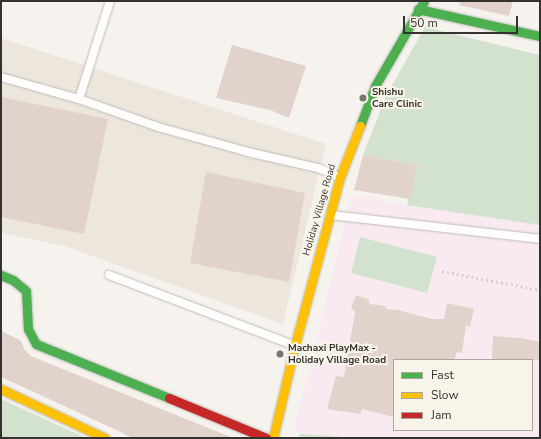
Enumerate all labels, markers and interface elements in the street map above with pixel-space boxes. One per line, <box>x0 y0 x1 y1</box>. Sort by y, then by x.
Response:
scale bar <box>405 8 520 34</box>
text: 50 m <box>410 15 438 31</box>
place label: Shishu Care Clinic <box>372 86 422 110</box>
marker: Shishu Care Clinic <box>357 92 369 104</box>
street label: Holiday Village Road <box>301 163 339 257</box>
place label: Machaxi PlayMax - Holiday Village Road <box>288 342 386 366</box>
marker: Machaxi PlayMax - Holiday Village Road <box>275 349 285 359</box>
legend <box>393 359 533 431</box>
text: Fast <box>431 367 454 383</box>
text: Slow <box>431 387 459 403</box>
text: Jam <box>431 407 452 423</box>

